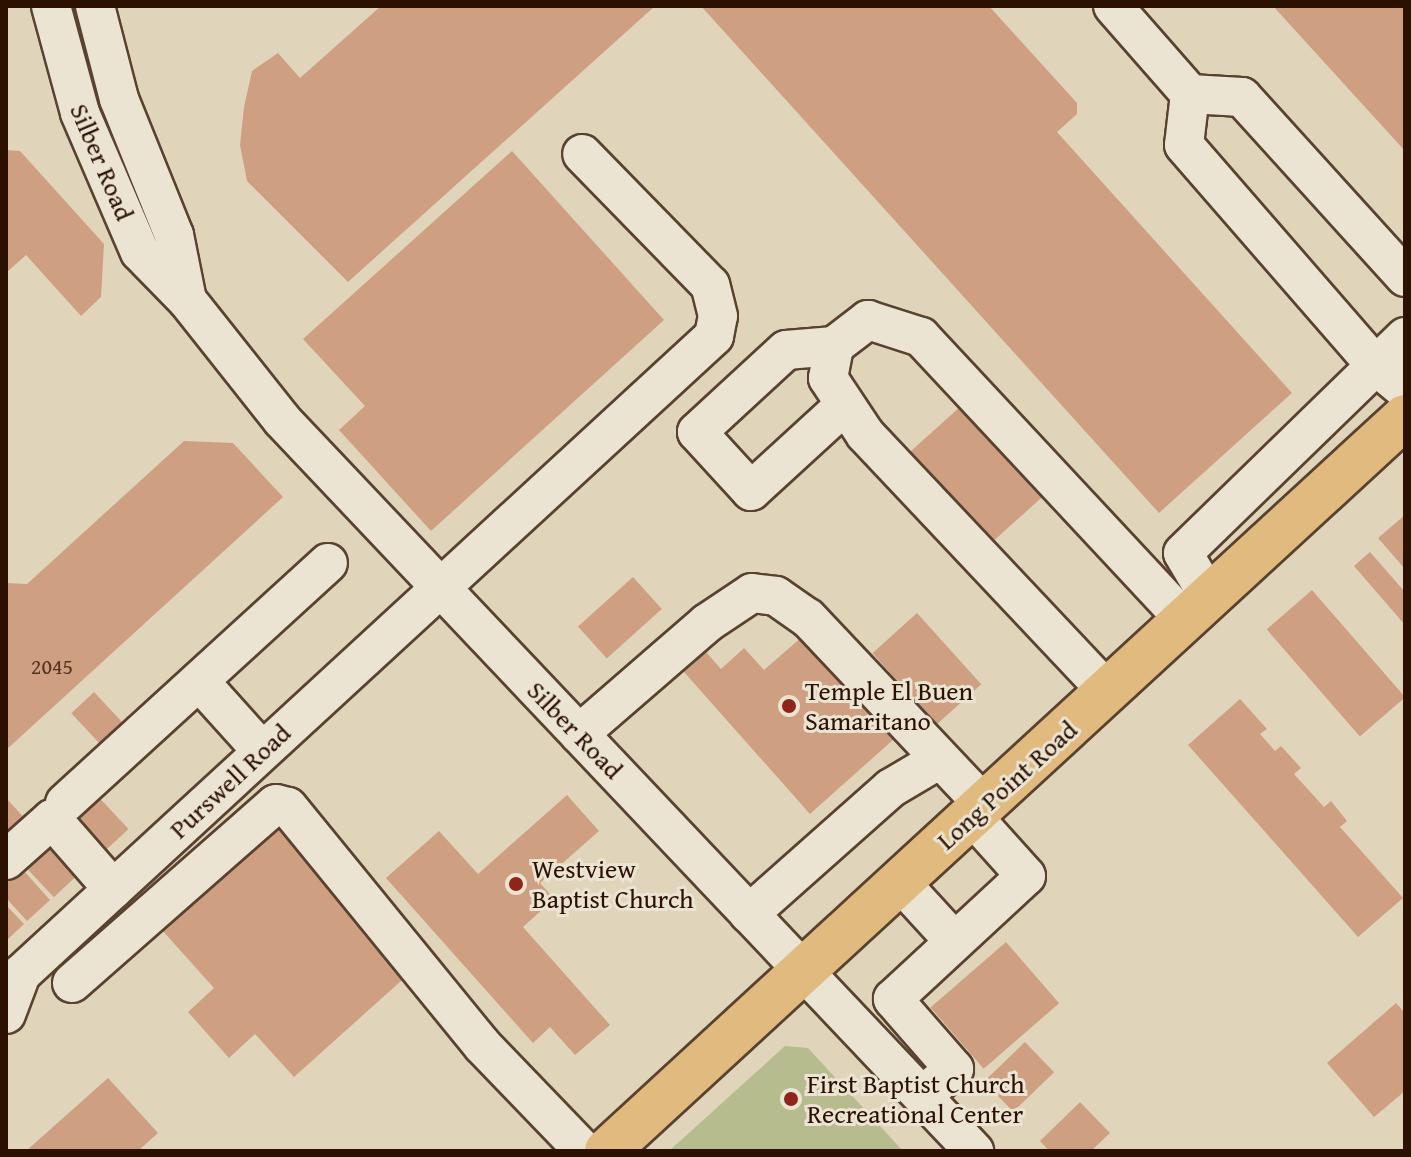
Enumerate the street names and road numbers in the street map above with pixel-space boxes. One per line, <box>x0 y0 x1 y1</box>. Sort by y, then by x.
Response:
street label: Silber Road <box>63 99 141 225</box>
street label: Silber Road <box>521 675 629 785</box>
street label: Long Point Road <box>931 714 1083 856</box>
street label: Purswell Road <box>163 717 297 845</box>

